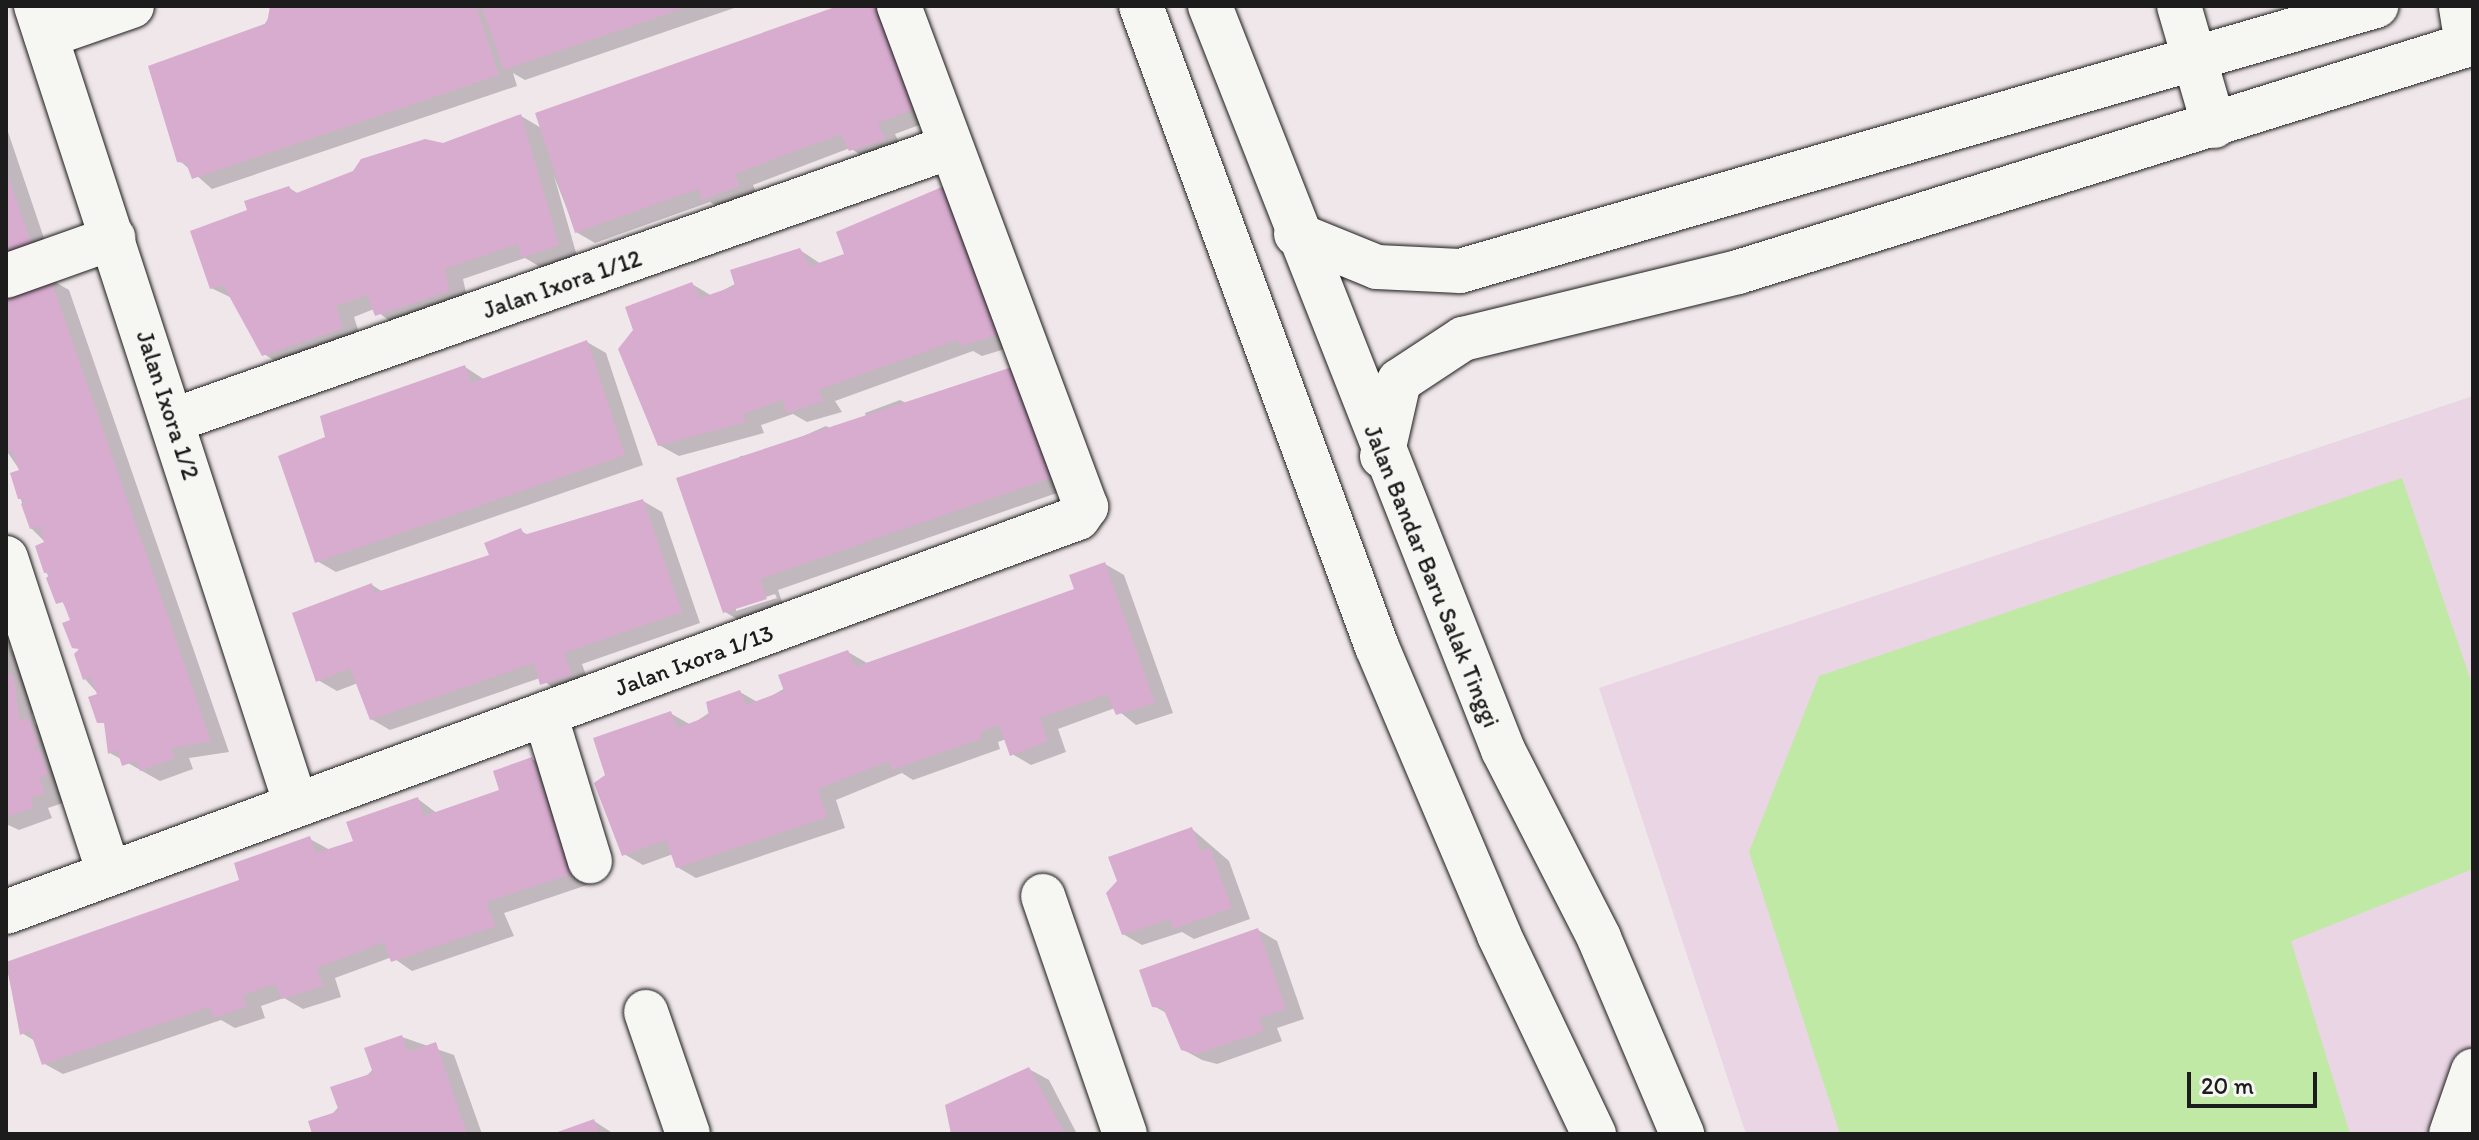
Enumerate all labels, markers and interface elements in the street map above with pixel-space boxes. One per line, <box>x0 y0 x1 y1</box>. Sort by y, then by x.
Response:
street label: Jalan Ixora 1/12 <box>479 244 645 324</box>
street label: Jalan Ixora 1/2 <box>131 327 205 483</box>
street label: Jalan Bandar Baru Salak Tinggi <box>1358 421 1506 731</box>
street label: Jalan Ixora 1/13 <box>611 618 777 702</box>
scale bar <box>2191 1056 2321 1106</box>
text: 20 m <box>2201 1071 2254 1100</box>

